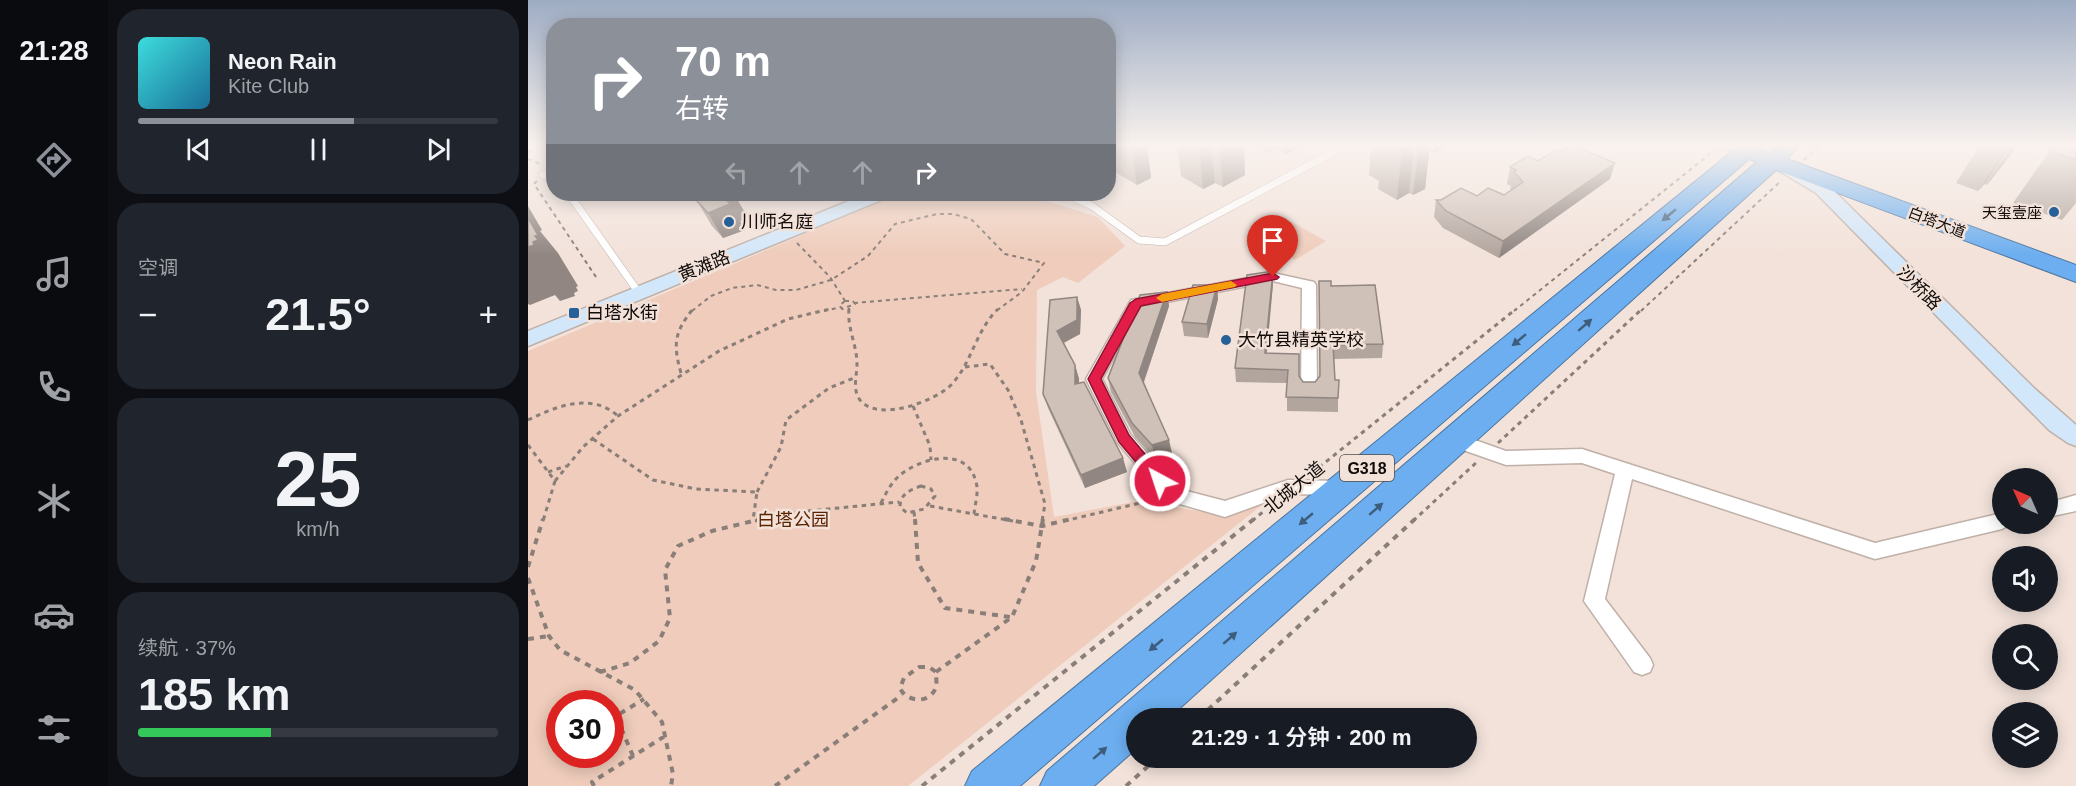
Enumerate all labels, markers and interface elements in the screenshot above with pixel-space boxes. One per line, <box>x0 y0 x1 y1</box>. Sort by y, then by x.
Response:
text: 21:28 <box>19 36 89 66</box>
text: 70 m <box>675 38 771 85</box>
icon: right <box>576 42 654 120</box>
text: Neon Rain <box>228 49 337 74</box>
text: Kite Club <box>228 75 309 97</box>
text: 右转 <box>675 94 729 124</box>
icon: previous <box>182 133 215 166</box>
icon: pause <box>302 133 335 166</box>
icon: next <box>422 133 455 166</box>
icon: directions <box>33 139 75 181</box>
icon: left <box>720 156 753 189</box>
icon: ahead <box>783 156 816 189</box>
icon: ahead <box>846 156 879 189</box>
icon: right <box>909 156 942 189</box>
street label: 白塔大道 <box>1906 203 1968 241</box>
place label: 天玺壹座 <box>1982 204 2042 221</box>
marker: 天玺壹座 <box>2047 205 2061 219</box>
one-way arrow <box>1662 208 1677 221</box>
place label: 川师名庭 <box>741 212 813 232</box>
marker: 川师名庭 <box>722 215 736 229</box>
pin <box>1247 215 1298 277</box>
icon: arrive <box>1256 224 1289 257</box>
street label: 黄滩路 <box>675 247 733 285</box>
icon: music <box>33 253 75 295</box>
text: 空调 <box>138 257 178 279</box>
street label: 沙桥路 <box>1893 262 1945 314</box>
text: 21.5° <box>265 289 371 340</box>
text: − <box>138 296 157 333</box>
text: + <box>479 296 498 333</box>
place label: 白塔水街 <box>586 303 658 323</box>
marker: 白塔水街 <box>567 306 581 320</box>
one-way arrow <box>1578 318 1593 332</box>
place label: 大竹县精英学校 <box>1238 330 1364 350</box>
marker: 大竹县精英学校 <box>1219 333 1233 347</box>
one-way arrow <box>1512 333 1527 346</box>
icon: phone <box>33 366 75 408</box>
text: 25 <box>275 435 361 523</box>
position arrow <box>1128 449 1192 513</box>
road number: G318 <box>1340 455 1394 481</box>
street label: 北城大道 <box>1260 458 1328 518</box>
north arrow <box>1992 468 2058 534</box>
map controls <box>1992 468 2058 768</box>
icon: climate <box>33 480 75 522</box>
one-way arrow <box>1368 503 1383 516</box>
park label: 白塔公园 <box>757 510 829 530</box>
one-way arrow <box>1298 513 1314 526</box>
text: km/h <box>296 518 340 540</box>
button: sound <box>1992 546 2058 612</box>
icon: car <box>33 594 75 636</box>
button: search <box>1992 624 2058 690</box>
one-way arrow <box>1222 632 1237 645</box>
text: 续航 · 37% <box>138 637 236 659</box>
one-way arrow <box>1148 638 1164 651</box>
text: 185 km <box>138 669 291 720</box>
speed limit sign: 30 <box>546 690 624 768</box>
button: layers <box>1992 702 2058 768</box>
icon: filters <box>33 708 75 750</box>
text: 21:29 · 1 分钟 · 200 m <box>1191 725 1412 750</box>
one-way arrow <box>1092 746 1107 760</box>

